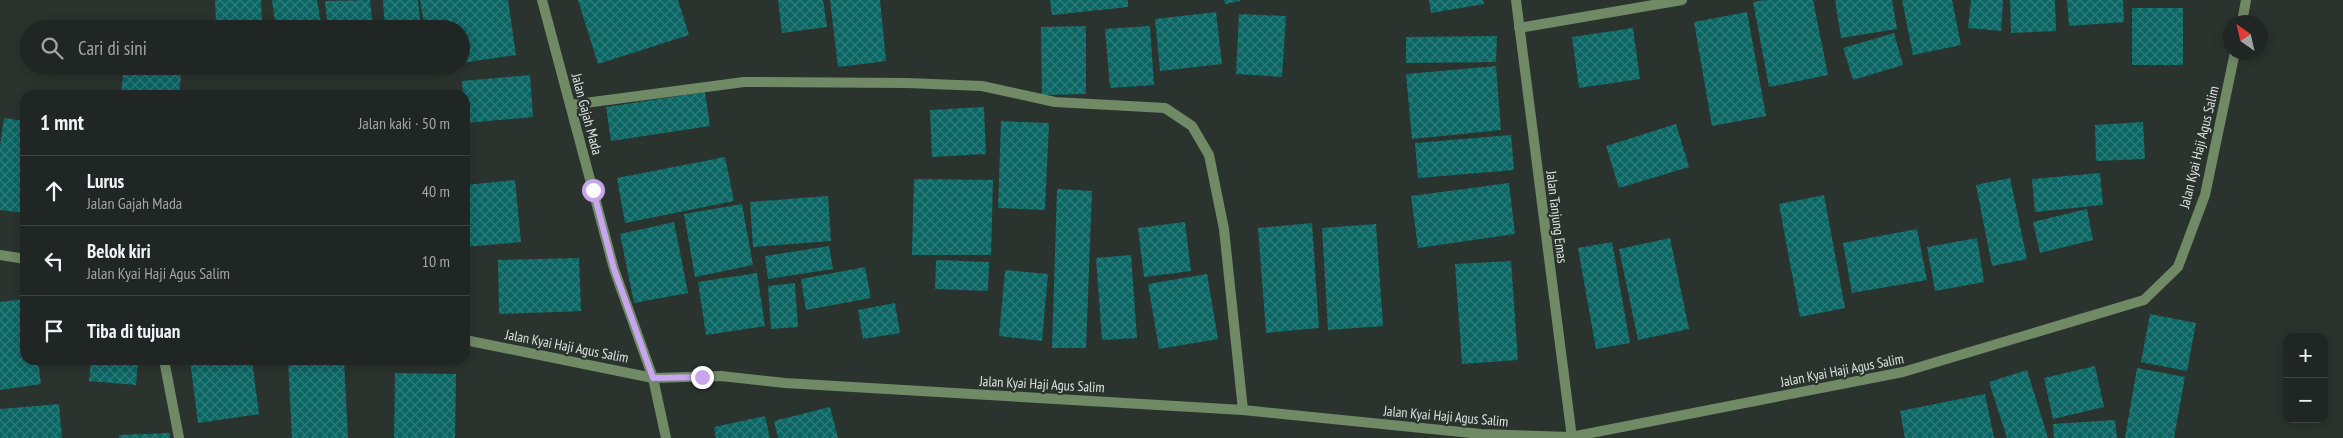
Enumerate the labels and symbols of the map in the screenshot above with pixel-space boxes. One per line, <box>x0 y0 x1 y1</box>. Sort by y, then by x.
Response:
north arrow <box>2223 15 2268 60</box>
street label: Jalan Gajah Mada <box>567 70 606 157</box>
street label: Jalan Kyai Haji Agus Salim <box>2175 84 2223 211</box>
street label: Jalan Tanjung Emas <box>1542 169 1572 265</box>
route start <box>582 179 605 202</box>
street label: Jalan Kyai Haji Agus Salim <box>503 325 630 367</box>
street label: Jalan Kyai Haji Agus Salim <box>1778 349 1905 391</box>
route end <box>691 366 714 389</box>
street label: Jalan Kyai Haji Agus Salim <box>978 372 1105 396</box>
street label: Jalan Kyai Haji Agus Salim <box>1382 401 1509 430</box>

